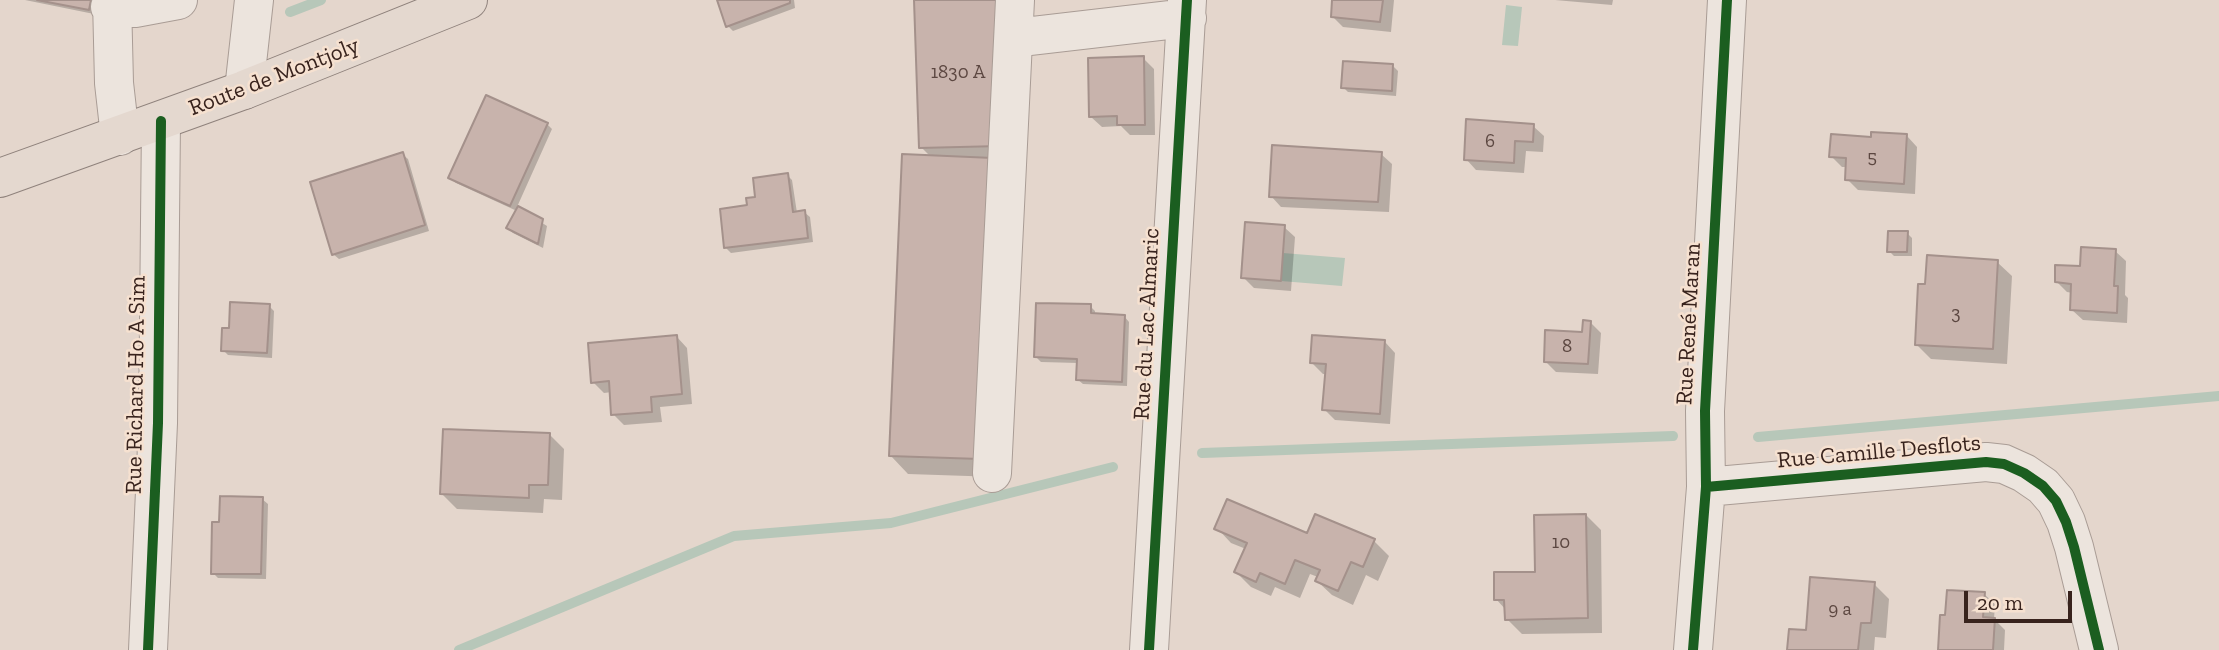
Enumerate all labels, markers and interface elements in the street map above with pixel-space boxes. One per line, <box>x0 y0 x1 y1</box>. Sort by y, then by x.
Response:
street label: Route de Montjoly <box>185 32 363 122</box>
house number: 1830 A <box>931 62 985 84</box>
house number: 6 <box>1485 131 1495 153</box>
house number: 5 <box>1867 147 1877 169</box>
street label: Rue du Lac Almaric <box>1128 227 1166 421</box>
street label: Rue René Maran <box>1671 242 1707 406</box>
street label: Rue Richard Ho A Sim <box>120 276 152 494</box>
house number: 3 <box>1951 303 1961 325</box>
house number: 8 <box>1562 336 1572 358</box>
street label: Rue Camille Desflots <box>1776 429 1982 475</box>
house number: 10 <box>1552 532 1570 554</box>
scale bar <box>1967 576 2076 620</box>
text: 20 m <box>1977 590 2023 615</box>
house number: 9 a <box>1828 599 1852 621</box>

